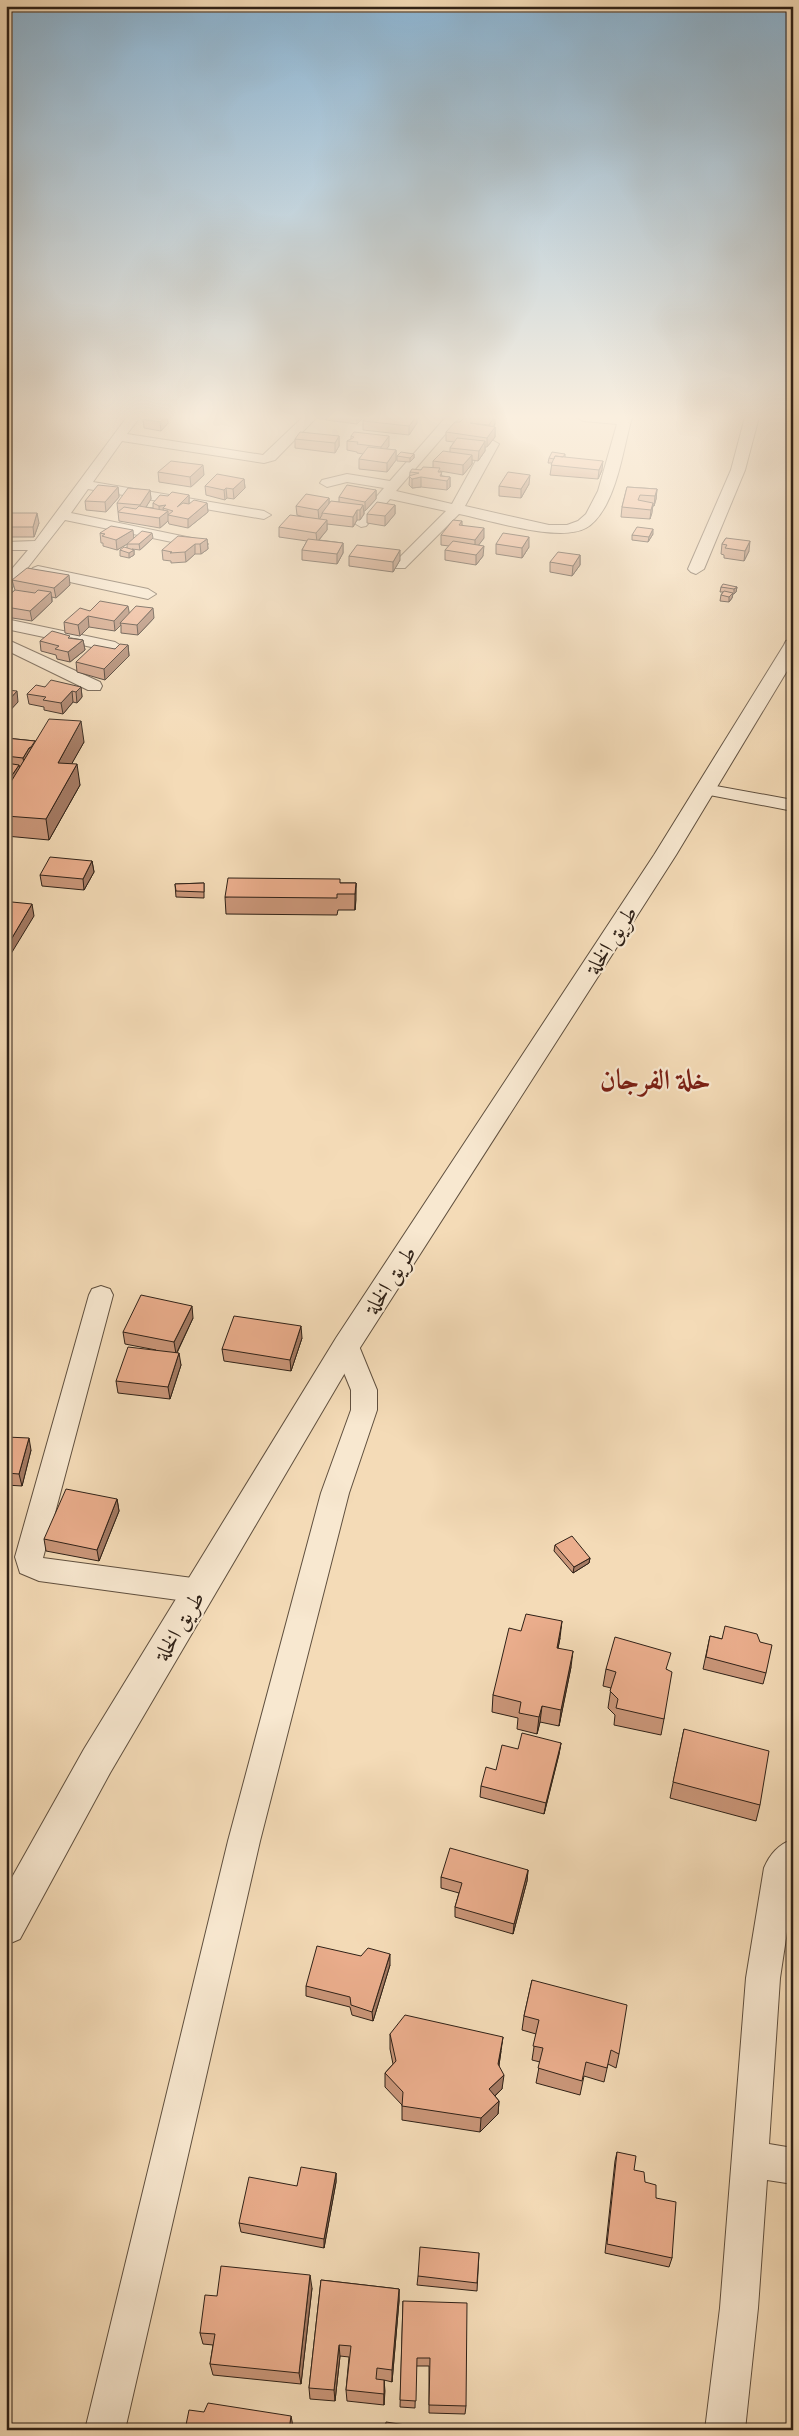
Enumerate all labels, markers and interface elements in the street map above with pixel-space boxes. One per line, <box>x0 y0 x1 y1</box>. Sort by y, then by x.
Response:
street label: طريق الخلة <box>578 900 644 981</box>
district label: خلة الفرجان <box>600 1061 710 1098</box>
street label: طريق الخلة <box>357 1240 423 1321</box>
street label: طريق الخلة <box>146 1586 211 1667</box>

